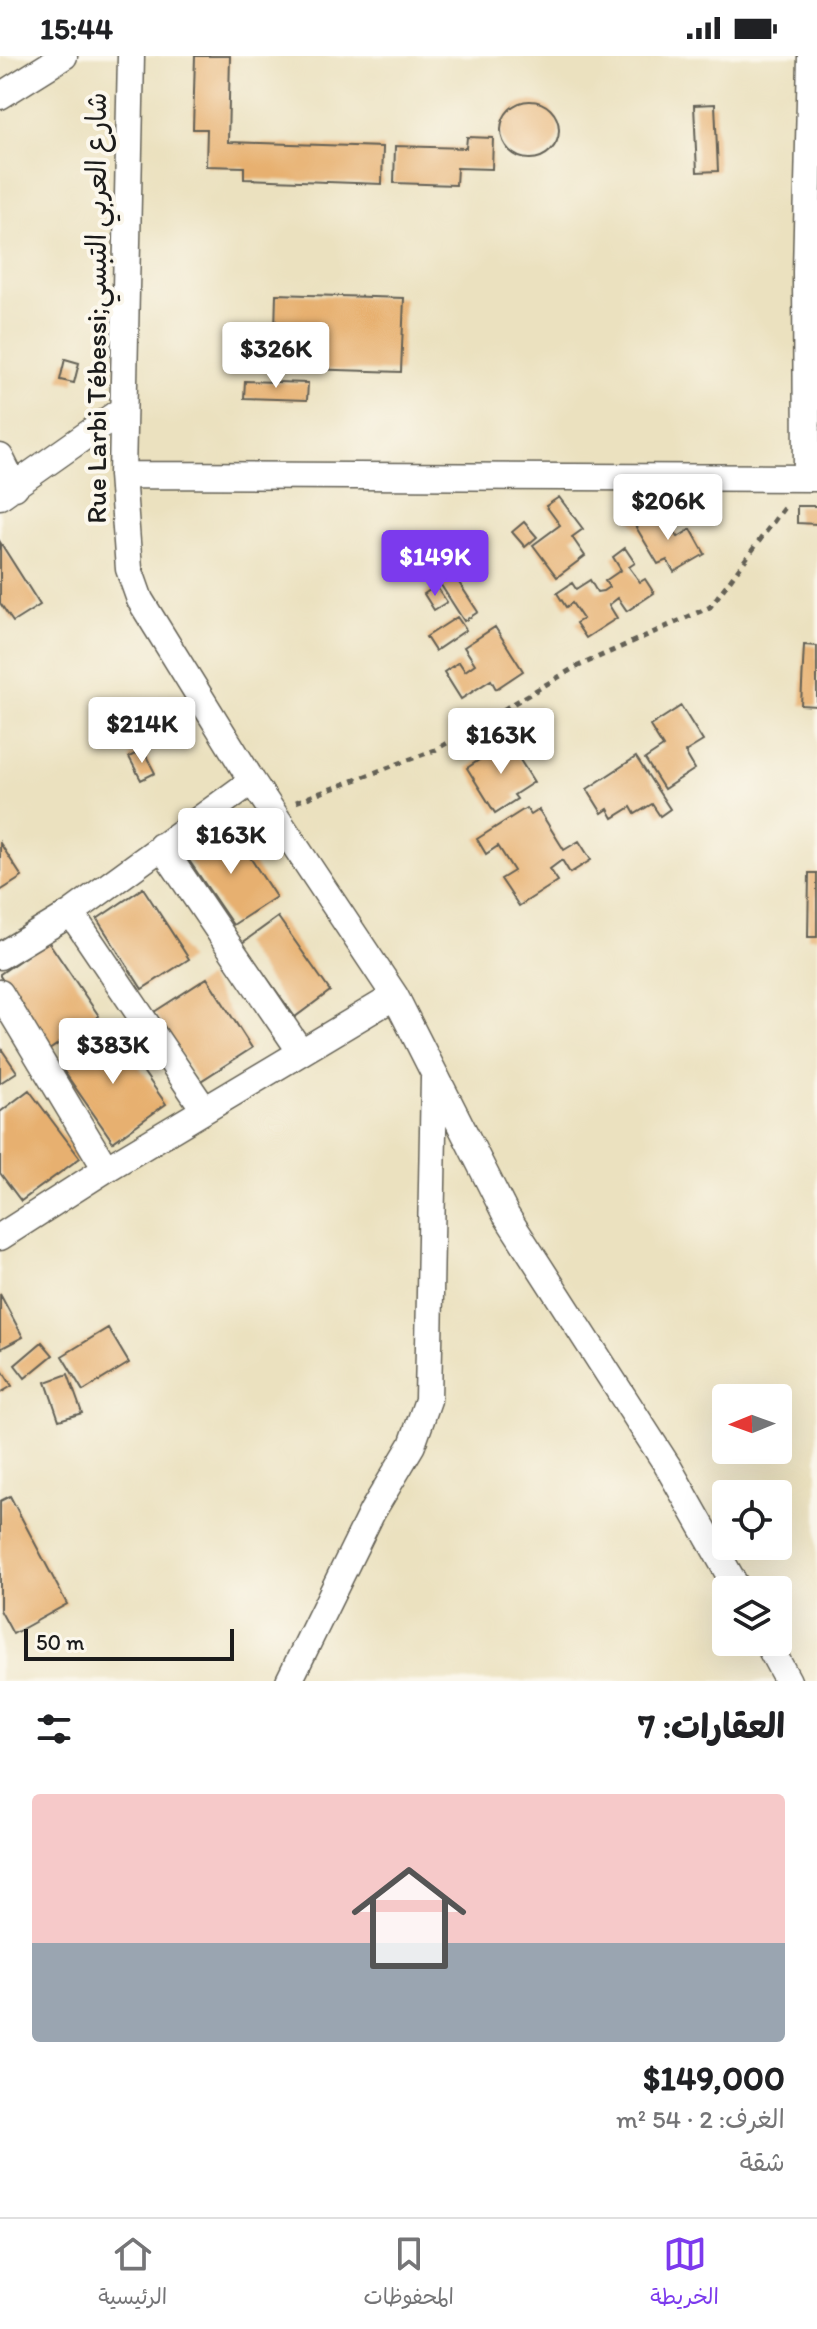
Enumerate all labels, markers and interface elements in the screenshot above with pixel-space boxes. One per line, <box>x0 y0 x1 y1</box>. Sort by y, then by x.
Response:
text: 15:44 <box>40 10 113 47</box>
street label: Rue Larbi Tébessi;شارع العربي التبسي <box>79 92 121 524</box>
pin: $326K <box>220 322 332 390</box>
text: $326K <box>240 332 312 364</box>
pin: $206K <box>612 474 724 542</box>
text: $206K <box>631 484 705 516</box>
pin: $149K <box>379 530 491 598</box>
text: $149K <box>399 540 471 572</box>
pin: $214K <box>86 697 198 765</box>
text: $214K <box>106 707 178 739</box>
pin: $163K <box>445 708 557 776</box>
text: $163K <box>466 718 536 750</box>
pin: $163K <box>175 808 287 876</box>
text: $163K <box>196 818 266 850</box>
pin: $383K <box>57 1018 169 1086</box>
text: $383K <box>77 1028 149 1060</box>
north arrow <box>712 1384 792 1464</box>
map controls <box>712 1384 792 1656</box>
button: locate <box>712 1480 792 1560</box>
button: layers <box>712 1576 792 1656</box>
scale bar <box>24 1625 234 1661</box>
text: 50 m <box>36 1629 85 1656</box>
text: العقارات: 7 <box>638 1706 785 1747</box>
icon: filters <box>32 1707 76 1751</box>
icon: home <box>337 1846 481 1990</box>
text: $149,000 <box>643 2058 785 2099</box>
text: الغرف: 2 · 54 m² <box>616 2103 785 2135</box>
text: شقة <box>740 2146 785 2178</box>
tab: الرئيسية <box>98 2232 167 2316</box>
tab: المحفوظات <box>363 2232 454 2316</box>
tab: الخريطة <box>650 2232 719 2316</box>

